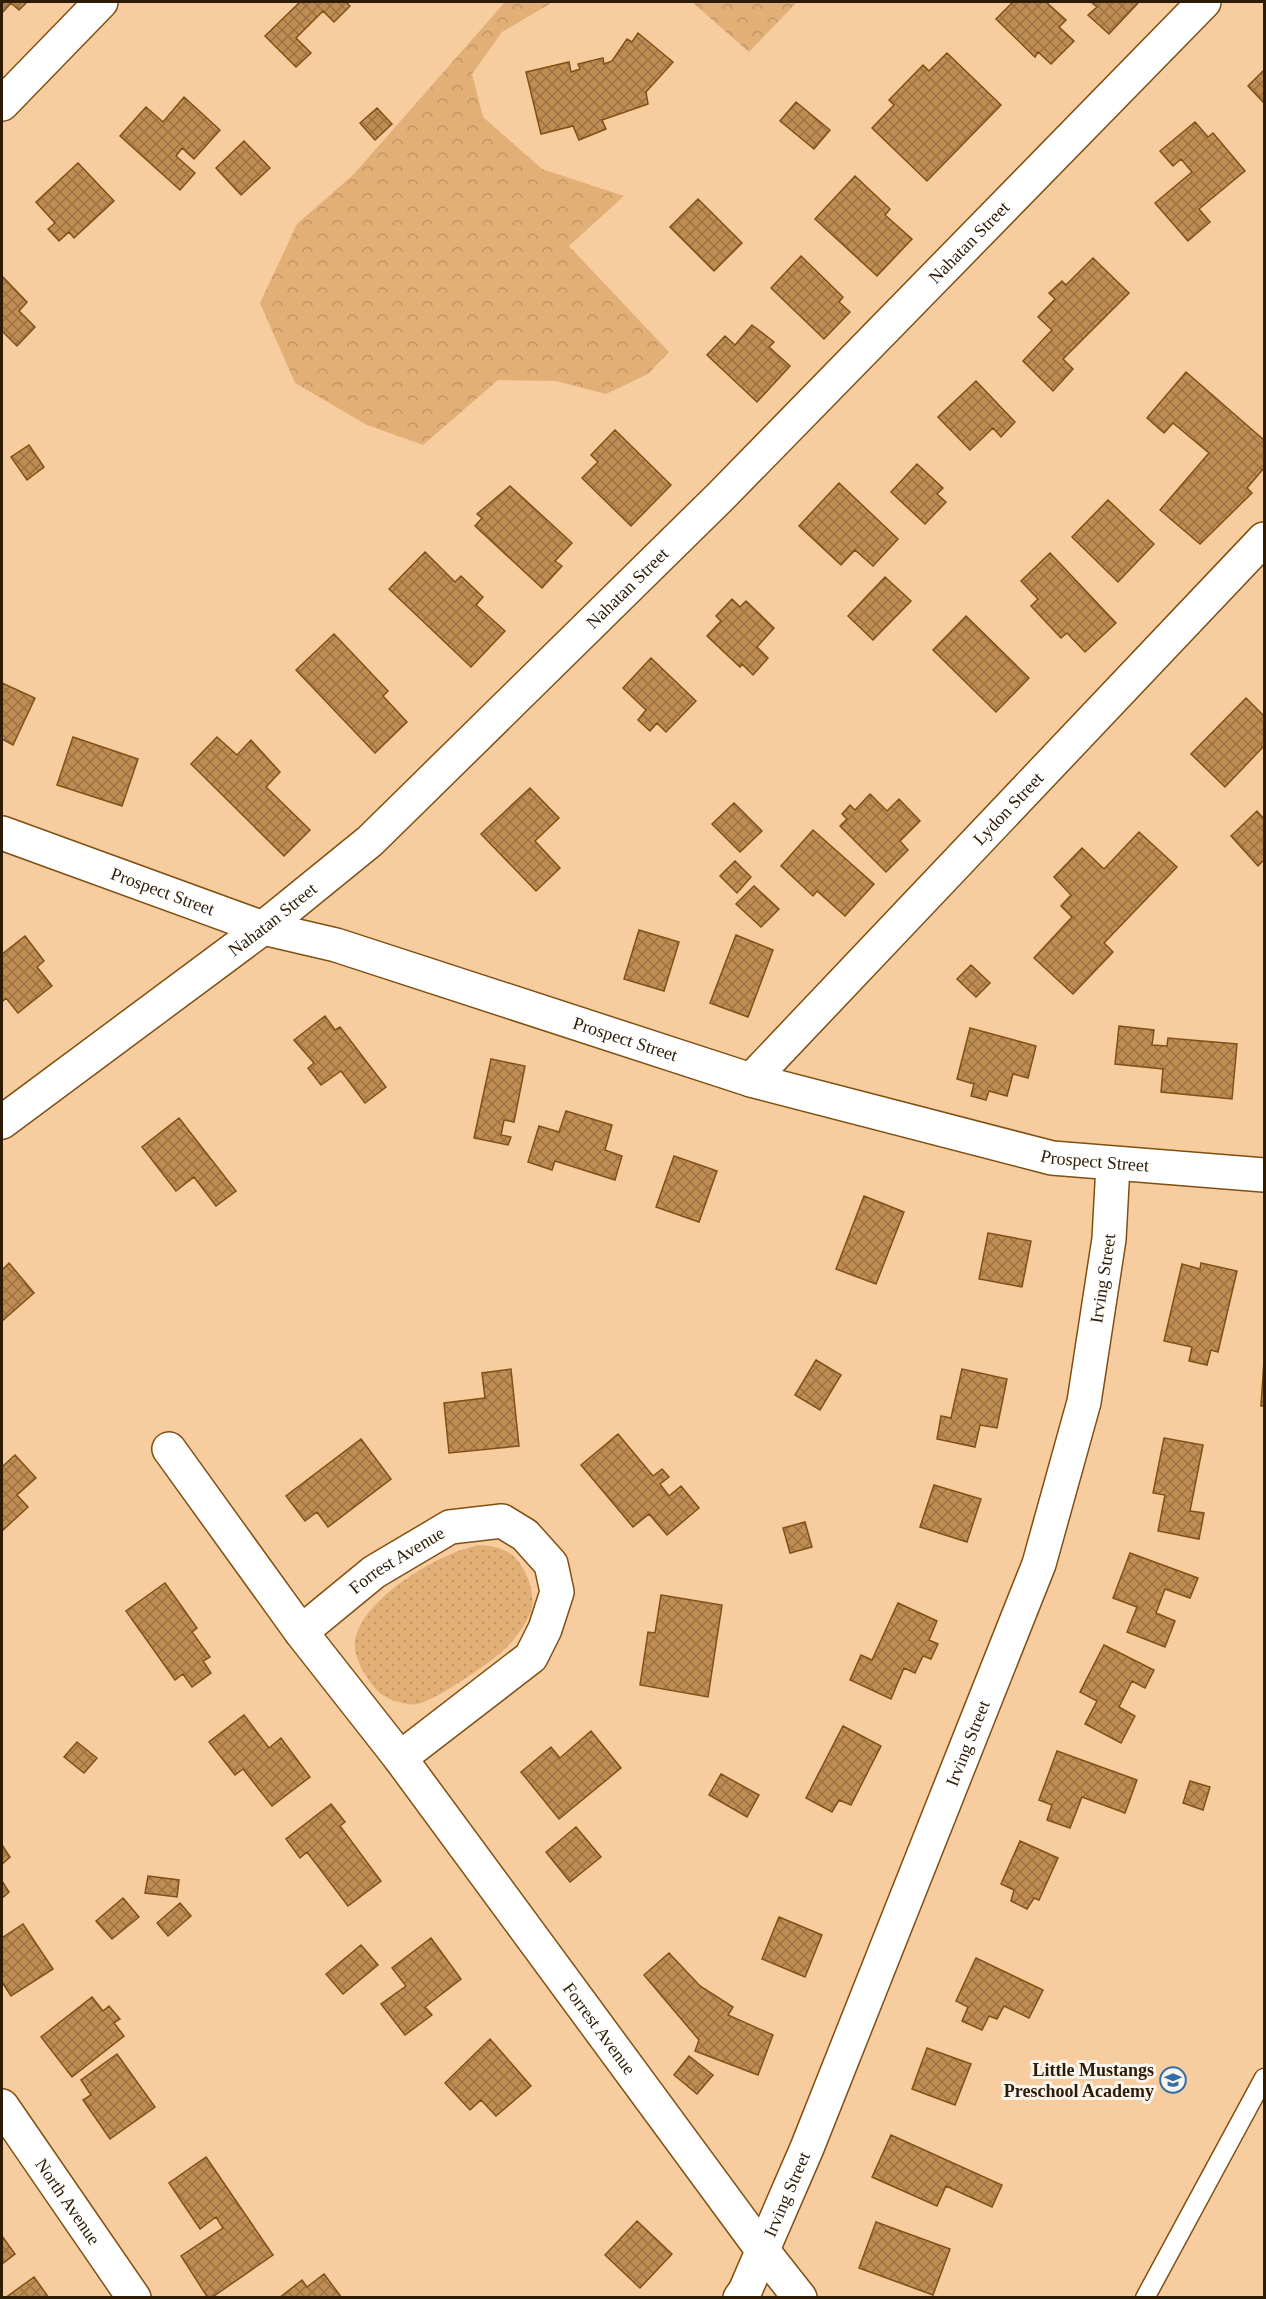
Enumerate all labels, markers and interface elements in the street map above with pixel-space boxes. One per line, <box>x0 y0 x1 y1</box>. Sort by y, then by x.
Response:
street label: Nahatan Street <box>925 197 1013 287</box>
street label: Nahatan Street <box>582 544 672 633</box>
street label: Lydon Street <box>969 768 1047 849</box>
street label: Prospect Street <box>108 864 217 919</box>
street label: Nahatan Street <box>225 879 321 960</box>
street label: Prospect Street <box>571 1013 680 1065</box>
street label: Prospect Street <box>1039 1145 1150 1176</box>
street label: Irving Street <box>1086 1233 1119 1325</box>
street label: Forrest Avenue <box>345 1523 448 1598</box>
street label: Irving Street <box>942 1697 994 1789</box>
street label: Forrest Avenue <box>559 1979 640 2079</box>
place label: Little Mustangs Preschool Academy <box>1004 2060 1154 2101</box>
school or university icon: Little Mustangs Preschool Academy <box>1158 2065 1188 2095</box>
street label: Irving Street <box>760 2149 814 2240</box>
street label: North Avenue <box>31 2155 104 2249</box>

